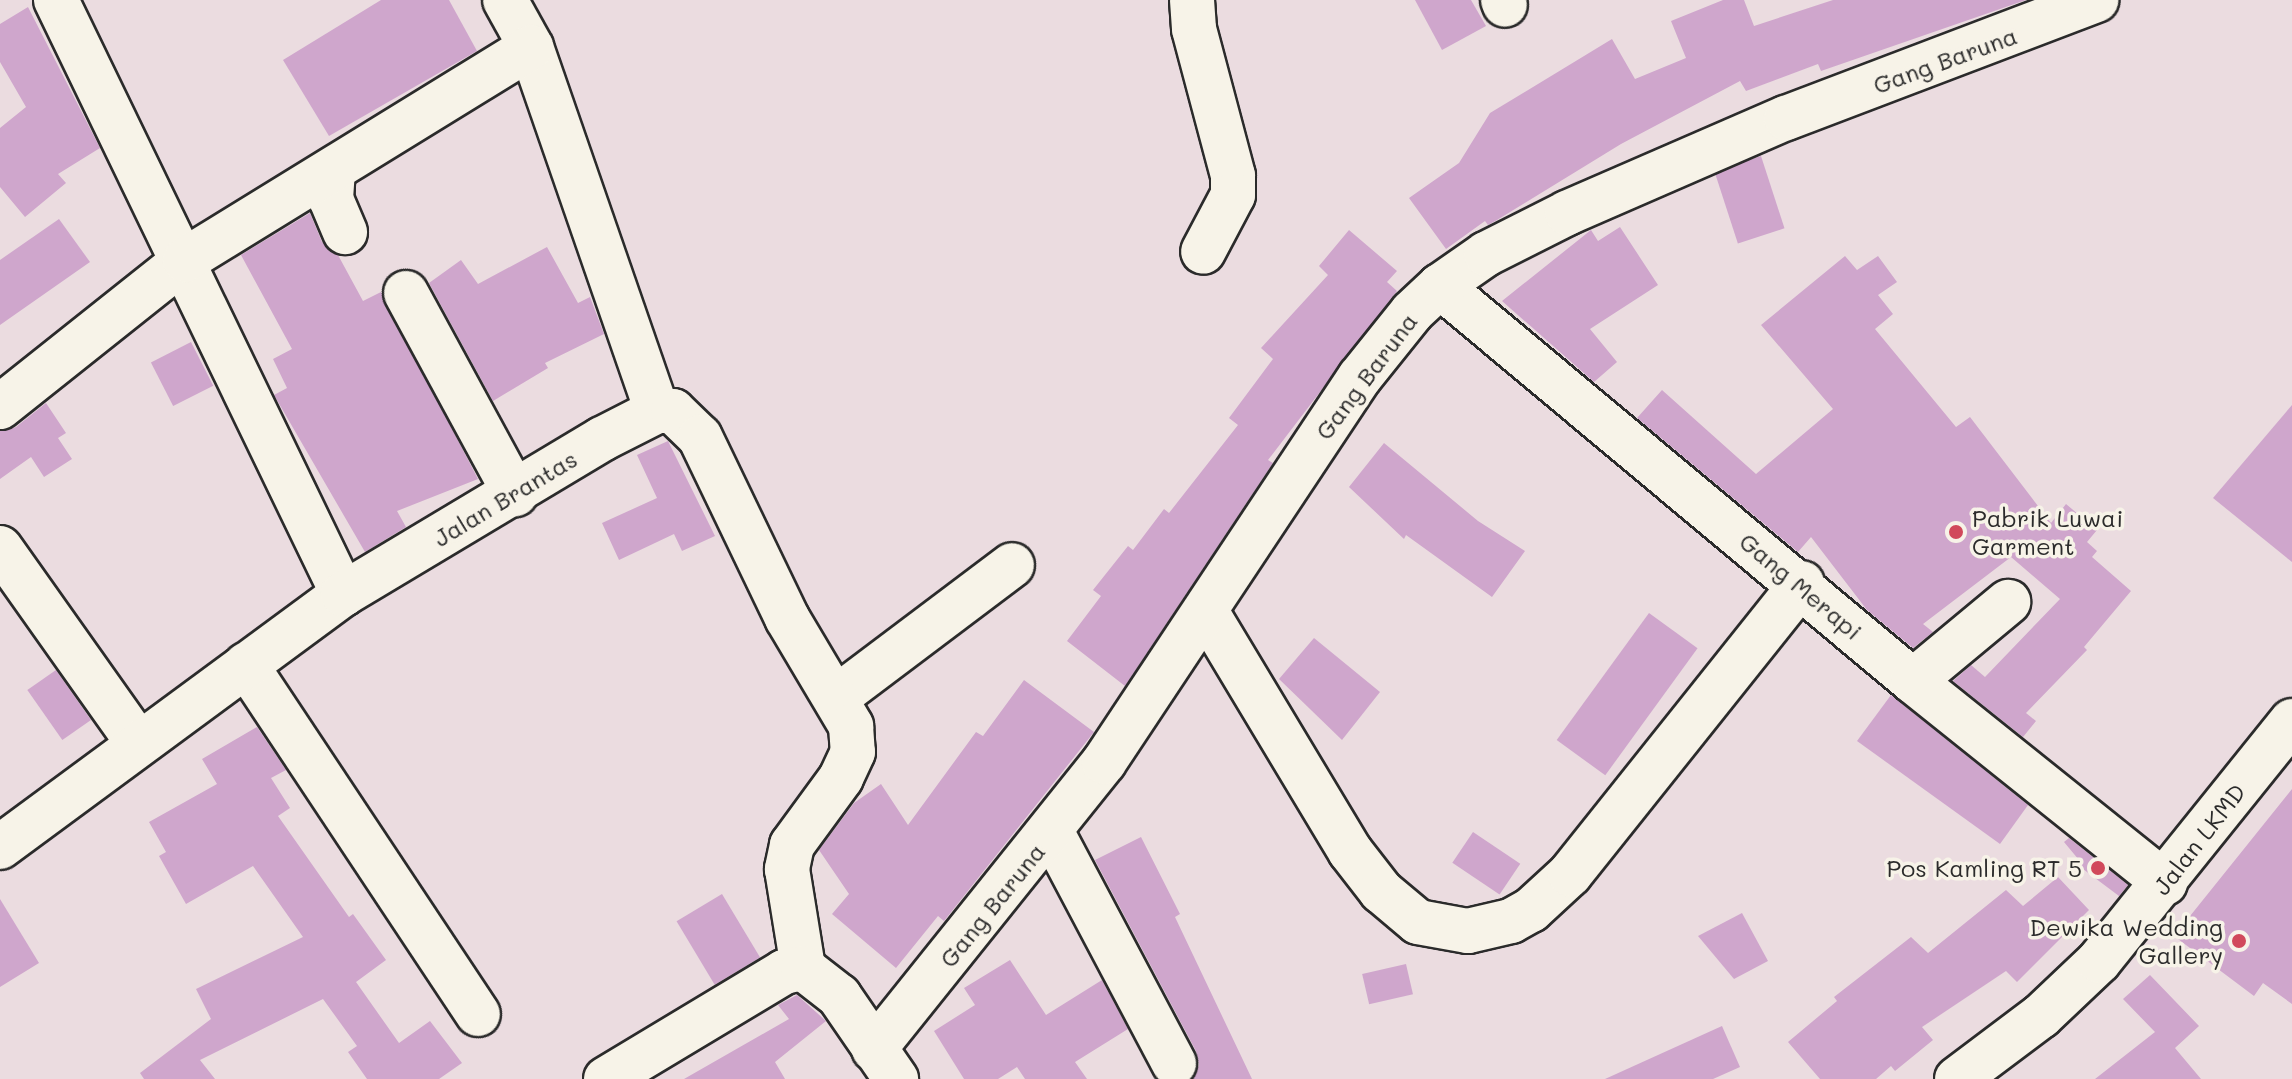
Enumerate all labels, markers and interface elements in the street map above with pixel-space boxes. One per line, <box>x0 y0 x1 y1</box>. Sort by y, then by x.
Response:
street label: Gang Baruna <box>1869 21 2021 99</box>
street label: Gang Baruna <box>1309 307 1423 445</box>
street label: Jalan Brantas <box>428 444 582 552</box>
place label: Pabrik Luwai Garment <box>1972 504 2123 560</box>
marker: Pabrik Luwai Garment <box>1947 523 1965 541</box>
street label: Gang Merapi <box>1734 527 1868 645</box>
street label: Jalan LKMD <box>2147 778 2251 900</box>
street label: Gang Baruna <box>933 837 1051 973</box>
place label: Pos Kamling RT 5 <box>1886 854 2082 882</box>
marker: Pos Kamling RT 5 <box>2089 859 2107 877</box>
place label: Dewika Wedding Gallery <box>2029 913 2223 969</box>
marker: Dewika Wedding Gallery <box>2230 932 2248 950</box>

